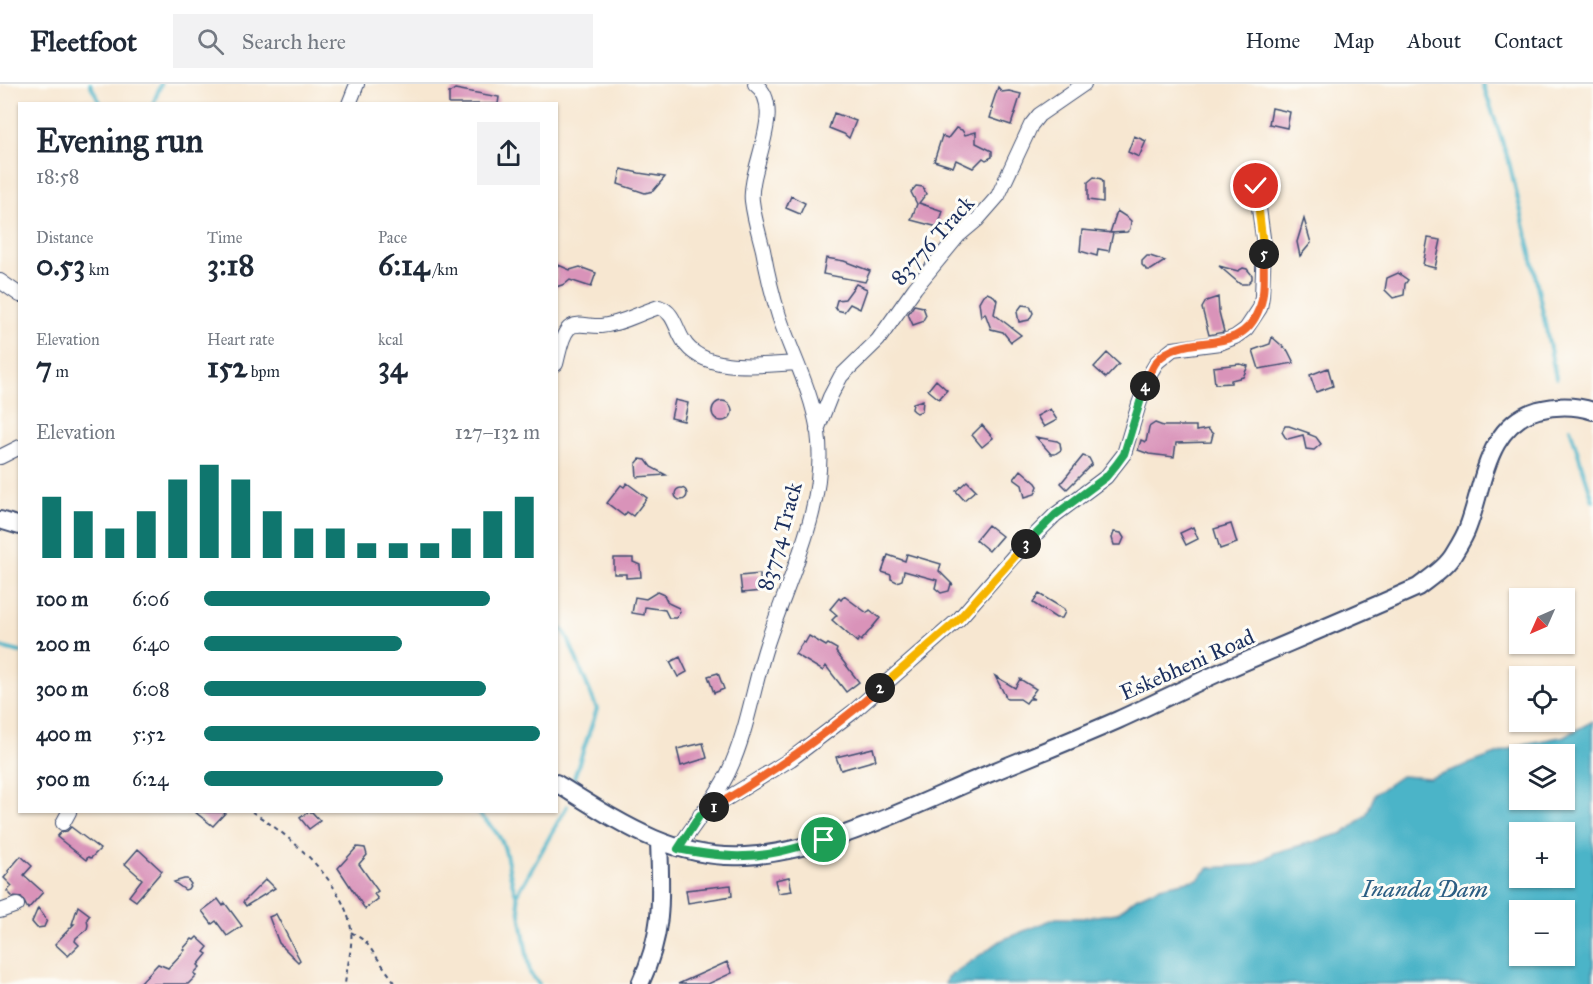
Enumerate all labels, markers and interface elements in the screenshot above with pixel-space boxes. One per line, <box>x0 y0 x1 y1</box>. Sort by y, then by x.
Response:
search box <box>173 14 593 68</box>
text: Fleetfoot <box>30 24 137 59</box>
icon: search <box>194 25 227 58</box>
text: Search here <box>242 28 346 55</box>
text: Home <box>1245 28 1300 54</box>
text: Map <box>1333 28 1374 54</box>
text: About <box>1407 28 1461 54</box>
text: Contact <box>1494 28 1563 54</box>
text: Evening run <box>36 121 203 161</box>
button: share <box>477 122 540 185</box>
pin <box>1230 160 1281 211</box>
text: 18:58 <box>36 164 80 188</box>
icon: check <box>1239 169 1272 202</box>
street label: 83776 Track <box>885 189 980 291</box>
text: Distance <box>36 228 93 247</box>
text: Time <box>207 228 242 247</box>
text: Pace <box>378 228 407 247</box>
pin: 5 <box>1249 239 1279 269</box>
text: 5 <box>1260 244 1268 263</box>
text: 0.53 <box>36 247 85 283</box>
text: 3:18 <box>207 247 254 283</box>
text: 6:14 <box>378 247 430 283</box>
text: km <box>85 260 110 279</box>
text: /km <box>430 260 458 279</box>
text: Elevation <box>36 330 100 349</box>
text: Heart rate <box>207 330 274 349</box>
text: kcal <box>378 330 403 349</box>
text: 7 <box>36 349 52 385</box>
text: 152 <box>207 349 247 385</box>
text: 34 <box>378 349 407 385</box>
text: m <box>52 362 69 381</box>
text: bpm <box>247 362 280 381</box>
pin: 4 <box>1130 371 1160 401</box>
text: 4 <box>1141 376 1149 395</box>
text: Elevation <box>36 420 115 444</box>
text: 127–132 m <box>455 420 540 444</box>
street label: 83774 Track <box>751 478 808 594</box>
pin: 3 <box>1011 529 1041 559</box>
text: 3 <box>1023 534 1029 553</box>
text: 100 m <box>36 587 88 611</box>
text: 6:06 <box>132 587 169 611</box>
north arrow <box>1509 588 1575 654</box>
map controls <box>1509 588 1575 966</box>
street label: Eskebheni Road <box>1116 623 1259 706</box>
text: 200 m <box>36 632 90 656</box>
text: 6:40 <box>132 632 170 656</box>
button: locate <box>1509 666 1575 732</box>
pin: 2 <box>865 673 895 703</box>
text: 300 m <box>36 677 88 701</box>
text: 6:08 <box>132 677 170 701</box>
text: 2 <box>876 678 884 697</box>
text: 400 m <box>36 722 92 746</box>
text: 5:52 <box>132 722 166 746</box>
button: layers <box>1509 744 1575 810</box>
text: 500 m <box>36 767 90 791</box>
text: 6:24 <box>132 767 168 791</box>
pin: 1 <box>699 792 729 822</box>
text: 1 <box>711 797 717 816</box>
pin <box>798 814 849 865</box>
button: + <box>1509 822 1575 888</box>
icon: arrive <box>807 823 840 856</box>
water label: Inanda Dam <box>1361 874 1488 904</box>
button: − <box>1509 900 1575 966</box>

